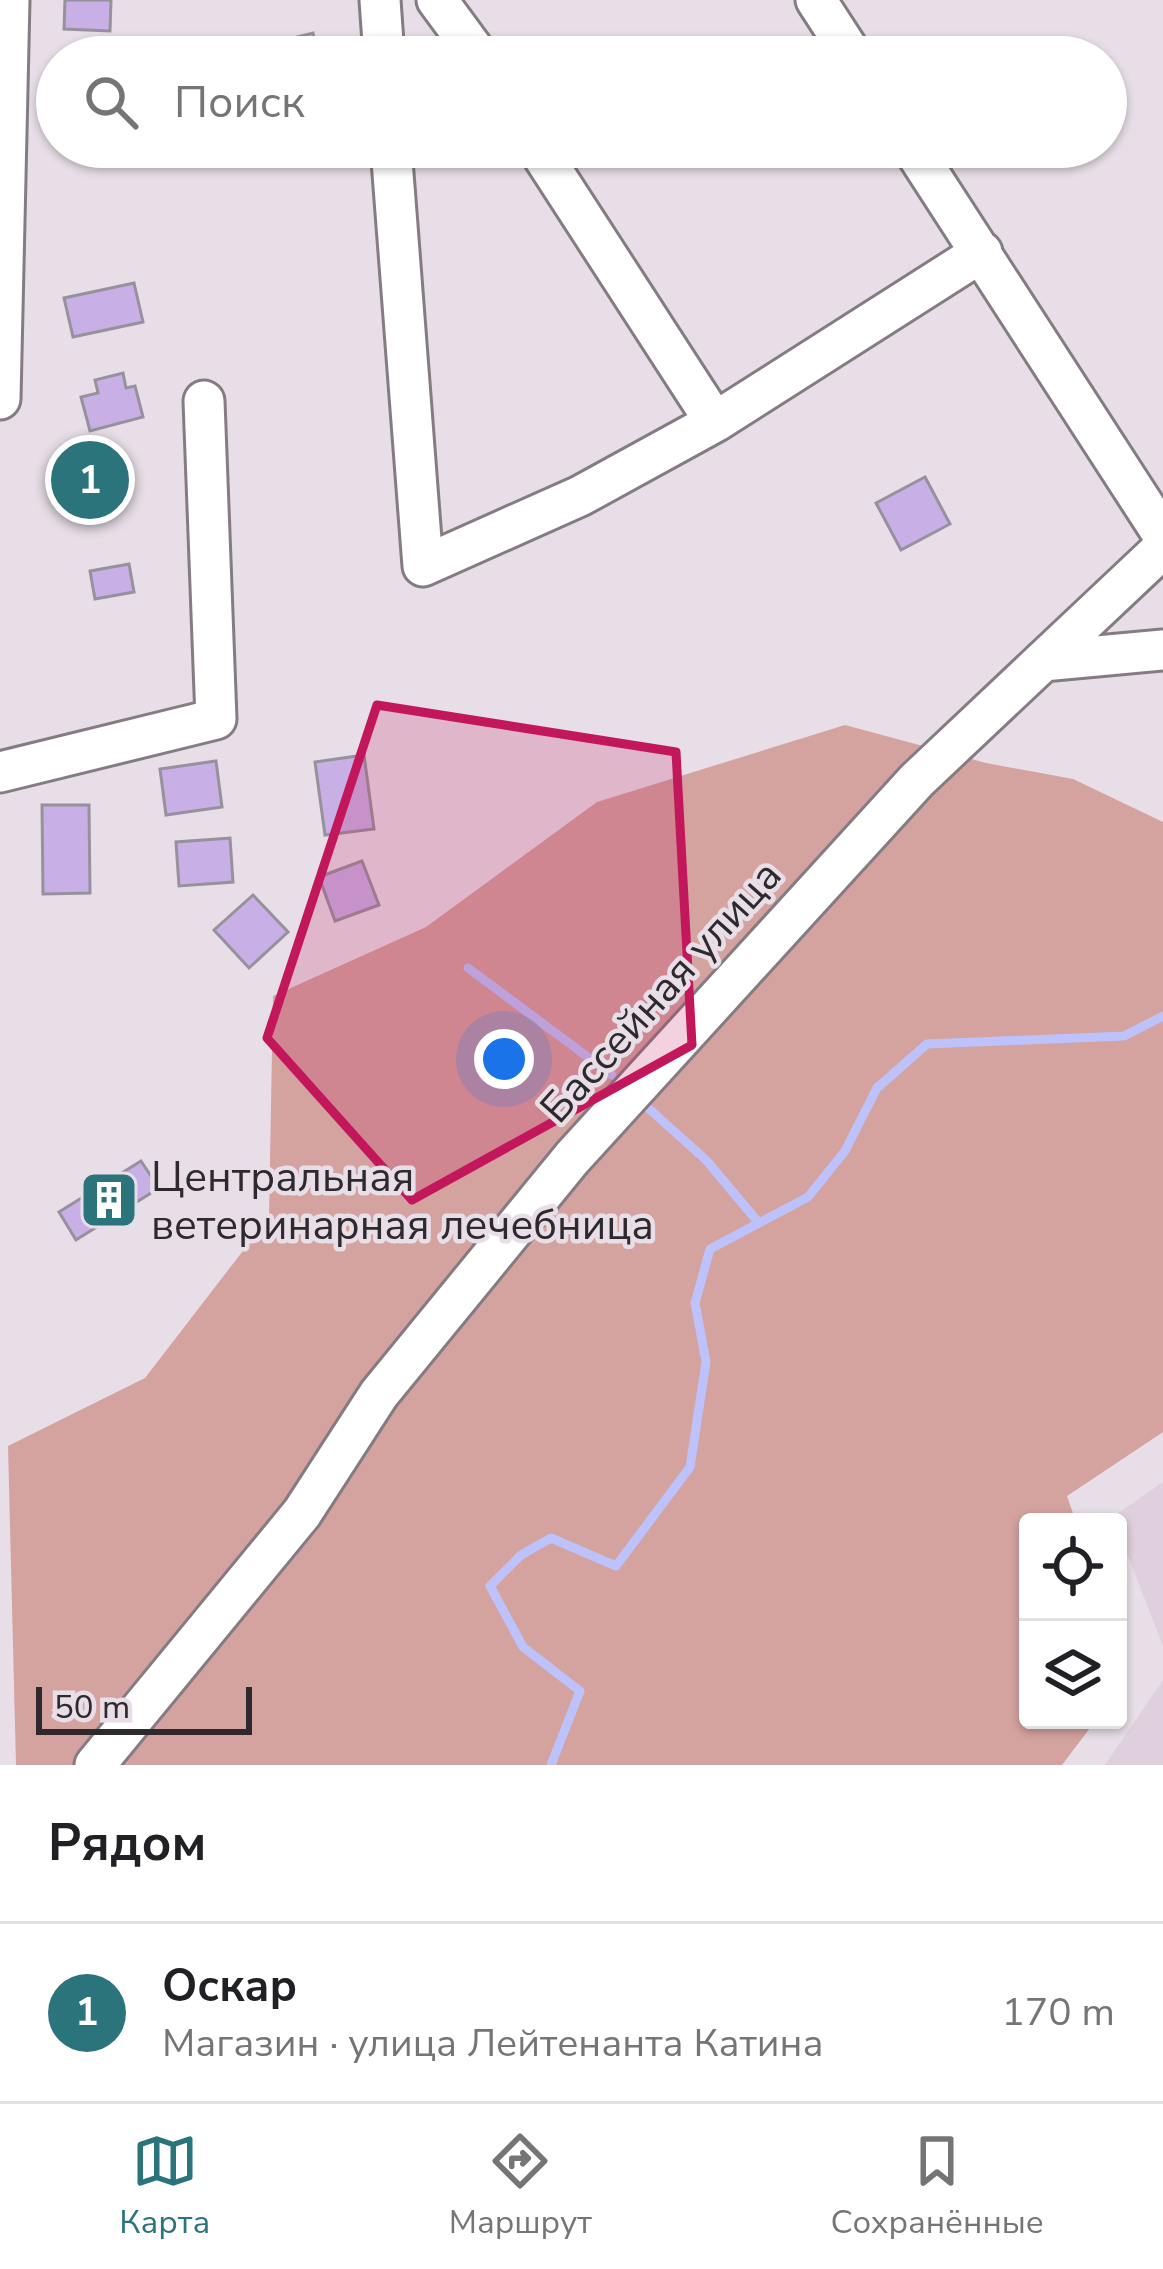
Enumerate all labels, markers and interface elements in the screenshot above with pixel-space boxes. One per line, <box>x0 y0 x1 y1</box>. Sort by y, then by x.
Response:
search box <box>36 36 1127 168</box>
icon: search <box>78 69 144 135</box>
text: Поиск <box>174 72 305 133</box>
pin: 1 <box>51 435 129 525</box>
street label: Бассейная улица <box>528 848 794 1136</box>
your location <box>474 1029 534 1089</box>
place label: Центральная ветеринарная лечебница <box>151 1149 654 1254</box>
building icon: Центральная ветеринарная лечебница <box>78 1169 140 1231</box>
map controls <box>1019 1513 1127 1729</box>
button: locate <box>1019 1513 1127 1621</box>
button: layers <box>1019 1621 1127 1729</box>
scale bar <box>36 1681 252 1734</box>
text: 50 m <box>54 1685 130 1730</box>
text: Рядом <box>48 1808 206 1878</box>
text: Оскар <box>162 1956 297 2017</box>
text: 1 <box>75 1986 99 2039</box>
text: 170 m <box>1001 1986 1115 2039</box>
text: Магазин · улица Лейтенанта Катина <box>162 2017 824 2070</box>
tab: Карта <box>119 2128 210 2245</box>
tab: Маршрут <box>449 2128 592 2245</box>
tab: Сохранённые <box>831 2128 1044 2245</box>

